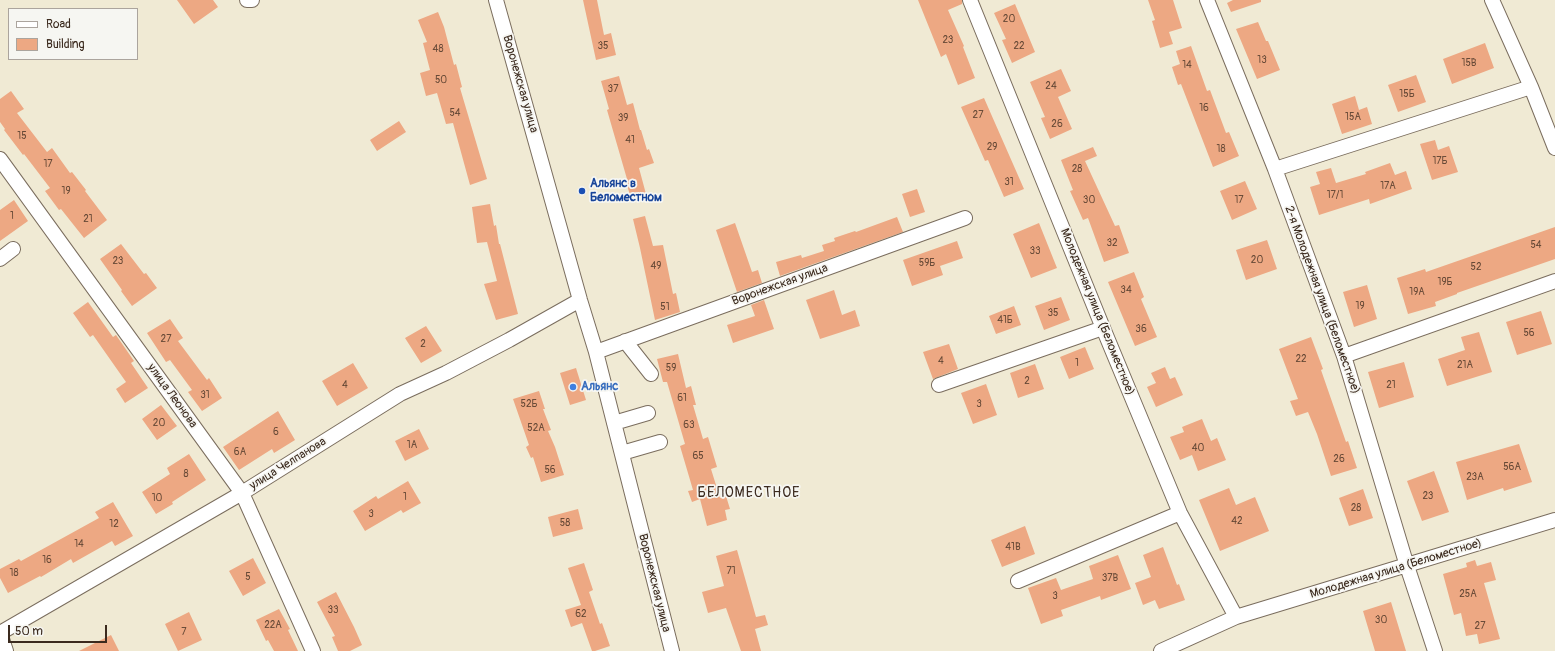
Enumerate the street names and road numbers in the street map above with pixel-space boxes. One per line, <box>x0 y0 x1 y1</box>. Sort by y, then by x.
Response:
street label: Воронежская улица <box>499 34 541 134</box>
street label: 2-я Молодежная улица (Беломестное) <box>1281 204 1363 396</box>
street label: Молодежная улица (Беломестное) <box>1057 226 1137 398</box>
street label: Воронежская улица <box>730 261 830 309</box>
street label: улица Леонова <box>144 361 200 431</box>
street label: улица Челпанова <box>247 435 329 493</box>
street label: Воронежская улица <box>635 532 673 634</box>
street label: Молодежная улица (Беломестное) <box>1308 536 1484 602</box>

